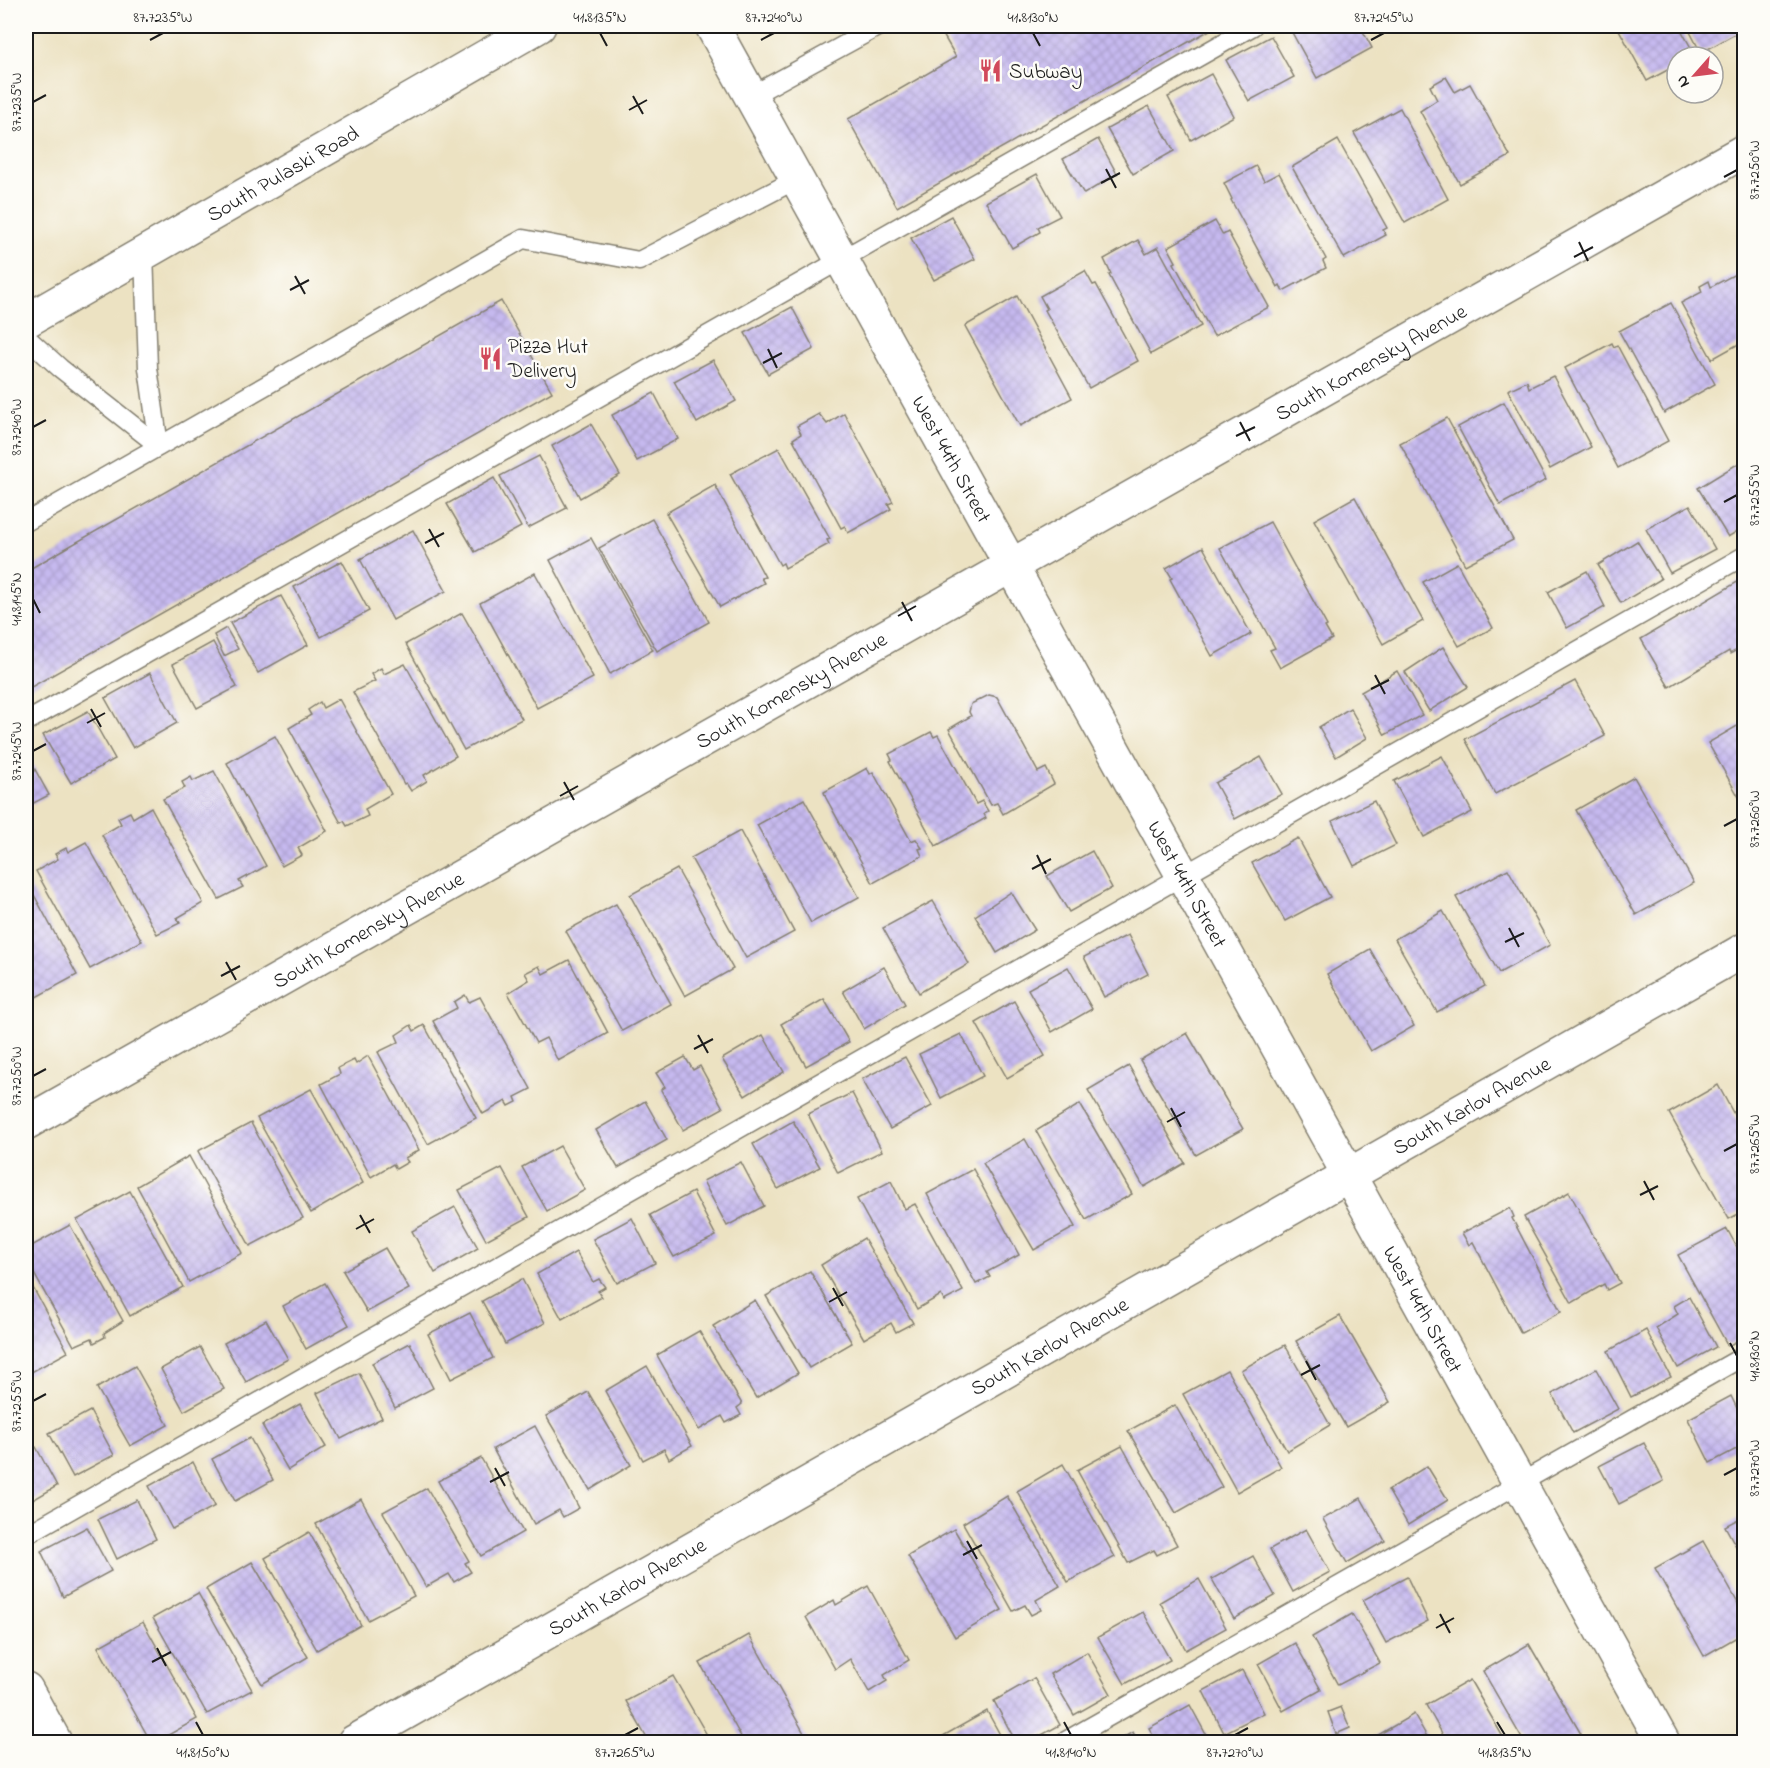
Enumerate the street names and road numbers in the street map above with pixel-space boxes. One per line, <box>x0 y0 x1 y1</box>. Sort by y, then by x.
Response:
street label: South Pulaski Road <box>202 119 365 231</box>
street label: South Komensky Avenue <box>1271 298 1473 430</box>
street label: West 44th Street <box>903 391 998 529</box>
street label: South Komensky Avenue <box>691 625 894 758</box>
street label: West 44th Street <box>1138 816 1233 954</box>
street label: South Komensky Avenue <box>268 865 471 997</box>
street label: South Karlov Avenue <box>1388 1050 1557 1164</box>
street label: West 44th Street <box>1374 1241 1469 1379</box>
street label: South Karlov Avenue <box>966 1290 1135 1405</box>
street label: South Karlov Avenue <box>543 1531 713 1645</box>

